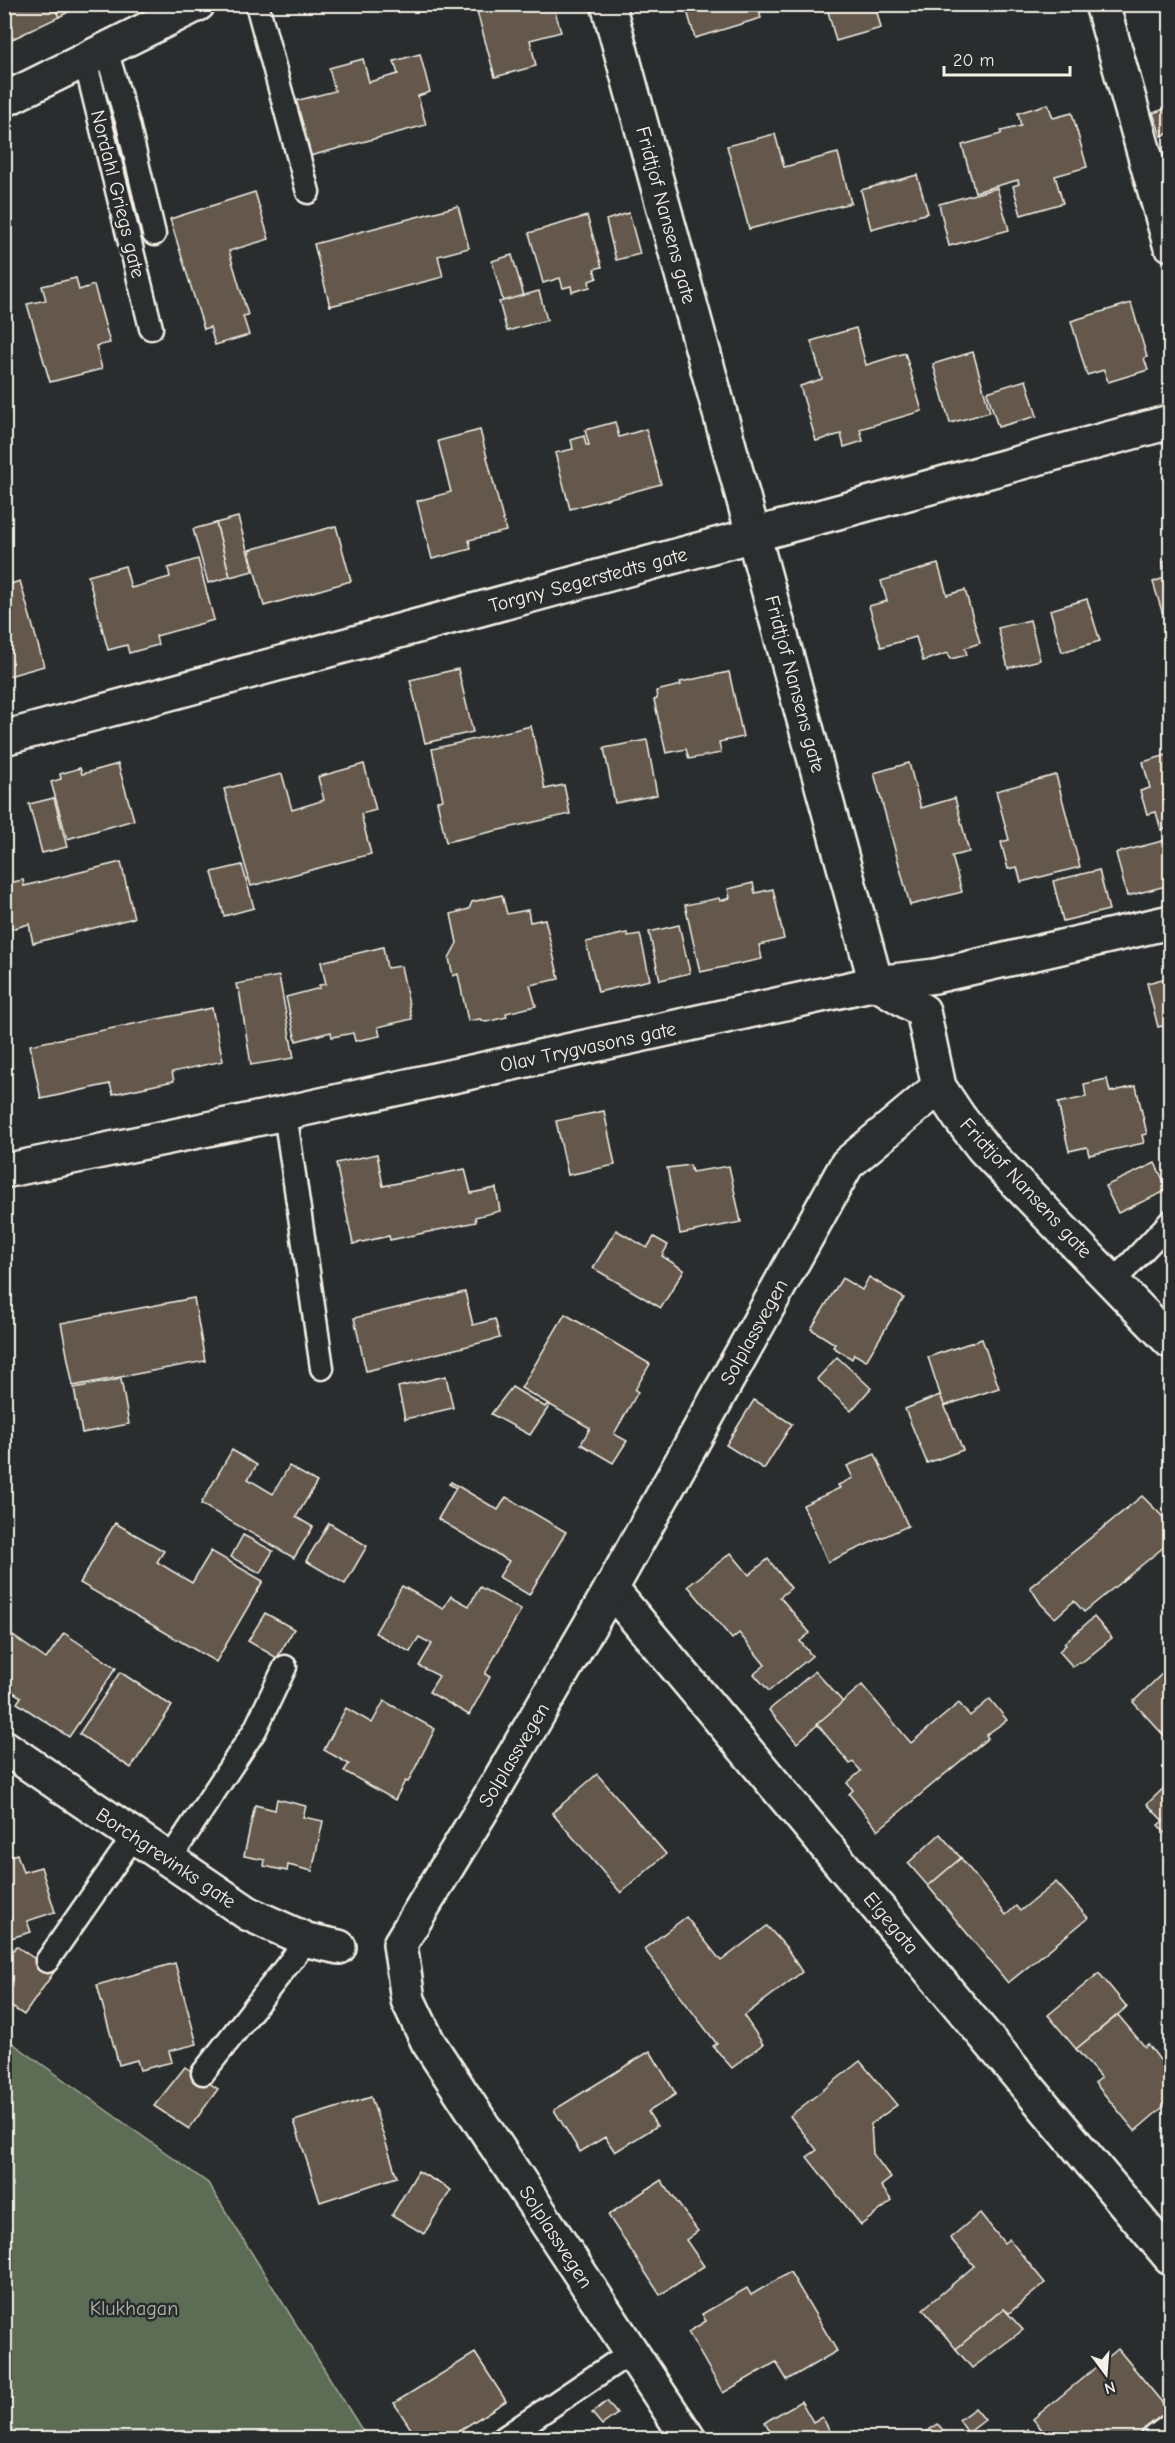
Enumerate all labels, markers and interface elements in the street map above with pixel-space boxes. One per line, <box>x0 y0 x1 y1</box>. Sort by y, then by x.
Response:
scale bar <box>944 39 1070 77</box>
text: 20 m <box>953 50 994 71</box>
street label: Nordahl Griegs gate <box>86 108 150 280</box>
street label: Fridtjof Nansens gate <box>631 124 701 306</box>
street label: Torgny Segerstedts gate <box>486 542 690 618</box>
street label: Fridtjof Nansens gate <box>760 593 830 775</box>
street label: Olav Trygvasons gate <box>498 1017 678 1077</box>
street label: Fridtjof Nansens gate <box>955 1113 1097 1263</box>
street label: Solplassvegen <box>715 1275 793 1389</box>
street label: Solplassvegen <box>474 1699 554 1811</box>
street label: Borchgrevinks gate <box>92 1803 240 1913</box>
street label: Elgegata <box>859 1887 923 1959</box>
street label: Solplassvegen <box>514 2181 598 2293</box>
park label: Klukhagan <box>90 2297 178 2320</box>
north arrow <box>1076 2344 1136 2404</box>
text: N <box>1102 2377 1117 2398</box>

